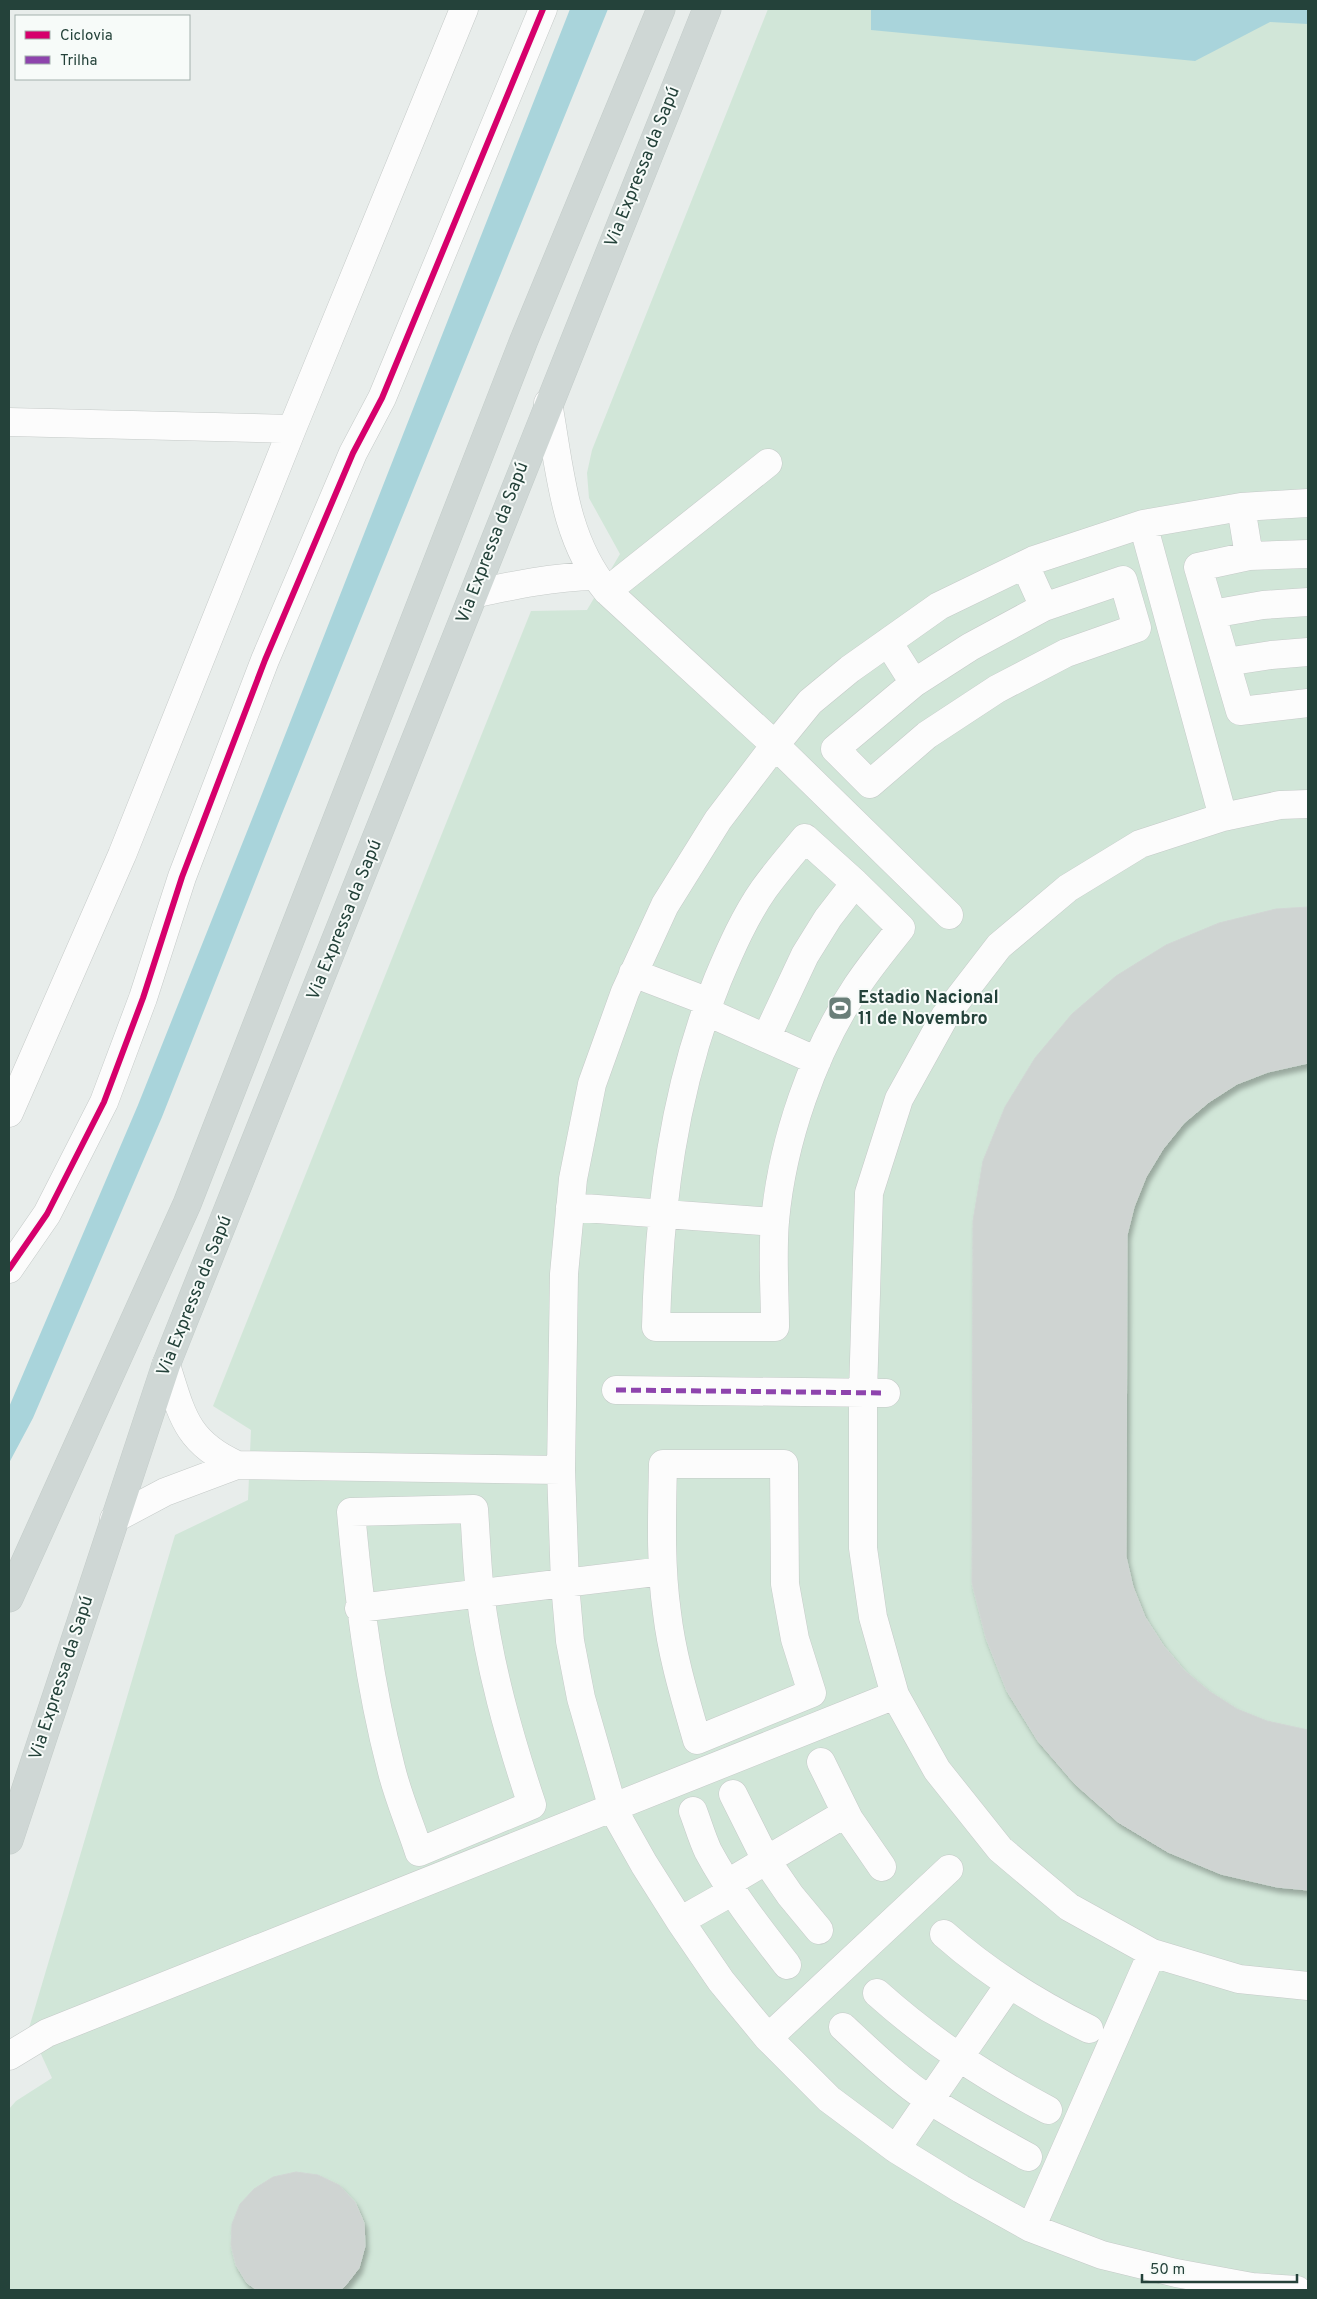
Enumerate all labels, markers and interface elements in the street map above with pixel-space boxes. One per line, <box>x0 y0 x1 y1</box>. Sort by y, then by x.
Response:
legend <box>15 15 190 80</box>
text: Ciclovia <box>60 27 113 46</box>
text: Trilha <box>60 52 97 71</box>
street label: Via Expressa da Sapú <box>600 83 686 251</box>
street label: Via Expressa da Sapú <box>452 459 534 627</box>
street label: Via Expressa da Sapú <box>302 836 388 1004</box>
place label: Estadio Nacional 11 de Novembro <box>858 987 999 1031</box>
sports icon: Estadio Nacional 11 de Novembro <box>827 995 853 1021</box>
street label: Via Expressa da Sapú <box>152 1212 238 1380</box>
street label: Via Expressa da Sapú <box>25 1593 99 1763</box>
scale bar <box>1142 2252 1297 2284</box>
text: 50 m <box>1150 2261 1185 2280</box>

